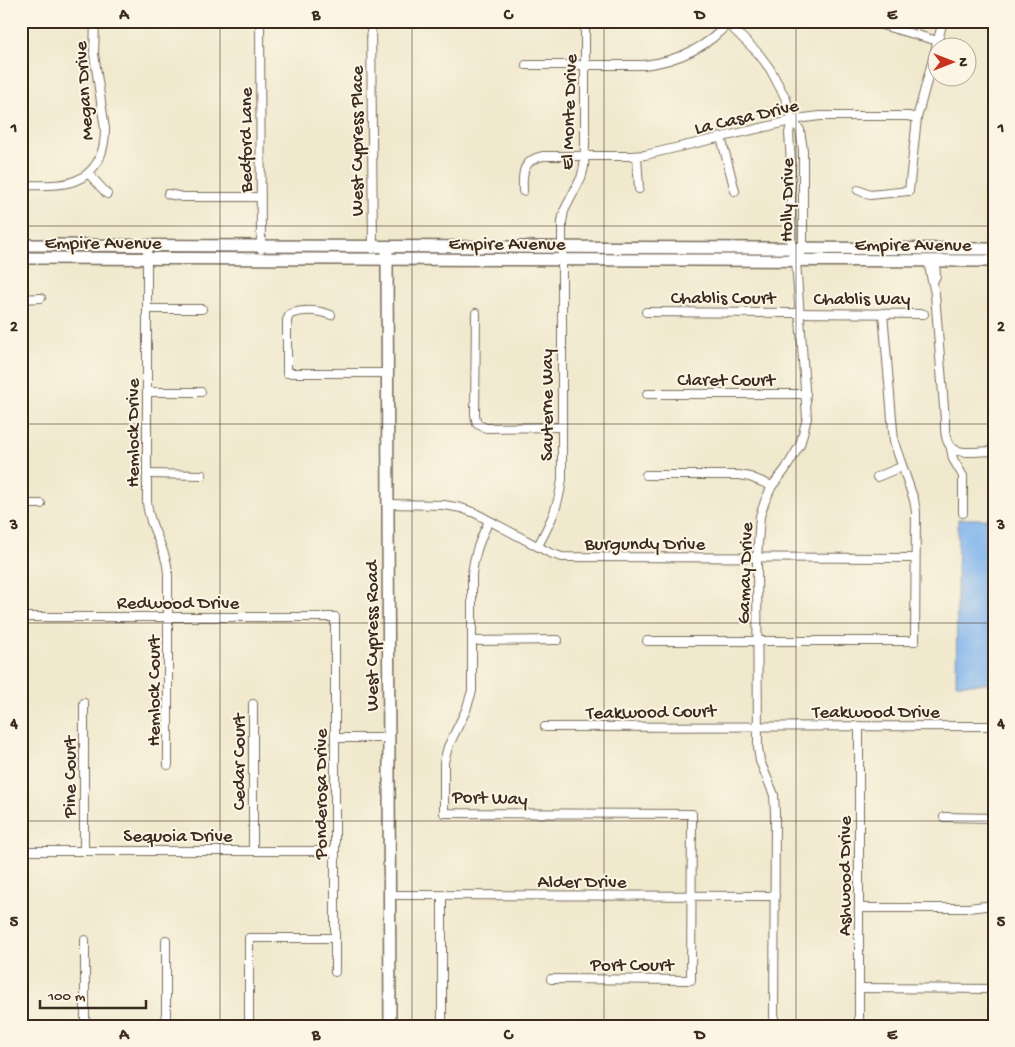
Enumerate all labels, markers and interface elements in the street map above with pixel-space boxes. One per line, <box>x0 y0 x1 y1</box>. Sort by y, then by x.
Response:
text: A <box>118 7 130 26</box>
text: B <box>311 7 321 26</box>
text: C <box>503 7 514 26</box>
text: D <box>693 7 706 26</box>
text: E <box>887 7 898 26</box>
north arrow <box>928 38 978 88</box>
street label: Megan Drive <box>71 40 100 141</box>
street label: El Monte Drive <box>557 54 584 171</box>
text: N <box>954 57 971 67</box>
street label: West Cypress Place <box>347 65 370 216</box>
street label: Bedford Lane <box>236 87 259 194</box>
street label: La Casa Drive <box>692 95 801 142</box>
text: 1 <box>10 120 17 139</box>
text: 1 <box>997 120 1004 139</box>
street label: Holly Drive <box>776 158 801 242</box>
street label: Empire Avenue <box>45 233 162 256</box>
street label: Empire Avenue <box>449 234 566 257</box>
street label: Empire Avenue <box>855 235 972 258</box>
street label: Chablis Court <box>671 288 777 311</box>
street label: Chablis Way <box>814 289 911 312</box>
text: 2 <box>10 319 18 338</box>
text: 2 <box>997 319 1005 338</box>
street label: Sauterne Way <box>537 348 560 461</box>
street label: Claret Court <box>677 370 777 393</box>
street label: Hemlock Drive <box>123 378 146 488</box>
text: 3 <box>9 517 18 536</box>
text: 3 <box>996 517 1005 536</box>
street label: Gamay Drive <box>733 522 760 624</box>
street label: Burgundy Drive <box>584 534 705 557</box>
street label: West Cypress Road <box>362 559 385 711</box>
street label: Redwood Drive <box>117 593 239 616</box>
street label: Hemlock Court <box>144 633 167 747</box>
street label: Teakwood Court <box>585 701 718 726</box>
street label: Teakwood Drive <box>811 702 940 725</box>
street label: Cedar Court <box>229 711 252 810</box>
text: 4 <box>9 716 18 735</box>
text: 4 <box>996 716 1005 735</box>
street label: Ponderosa Drive <box>311 729 334 860</box>
street label: Pine Court <box>60 734 83 819</box>
street label: Port Way <box>451 787 529 812</box>
street label: Ashwood Drive <box>835 816 858 936</box>
street label: Sequoia Drive <box>123 826 233 849</box>
street label: Alder Drive <box>538 872 627 895</box>
text: 5 <box>10 914 19 933</box>
text: 5 <box>997 914 1006 933</box>
street label: Port Court <box>590 955 676 978</box>
scale bar <box>40 977 146 1009</box>
text: 100 m <box>47 988 86 1006</box>
text: A <box>118 1027 130 1046</box>
text: B <box>311 1027 321 1046</box>
text: C <box>503 1027 514 1046</box>
text: D <box>693 1027 706 1046</box>
text: E <box>887 1027 898 1046</box>

